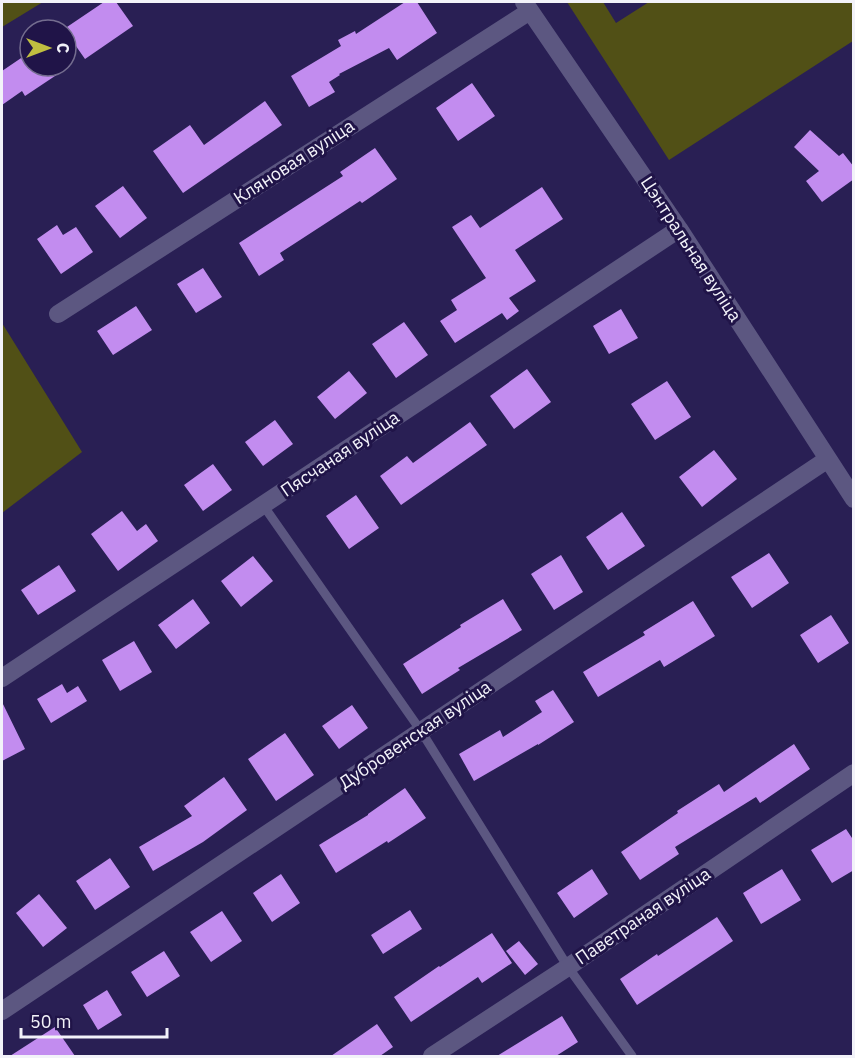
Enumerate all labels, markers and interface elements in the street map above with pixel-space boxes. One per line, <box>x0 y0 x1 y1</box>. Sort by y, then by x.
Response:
north arrow <box>18 18 78 78</box>
text: С <box>53 43 73 53</box>
street label: Кляновая вуліца <box>229 114 359 209</box>
street label: Цэнтральная вуліца <box>636 172 747 326</box>
street label: Пясчаная вуліца <box>276 405 404 502</box>
street label: Дубровенская вуліца <box>334 675 496 794</box>
street label: Паветраная вуліца <box>571 862 715 969</box>
scale bar <box>21 1001 166 1039</box>
text: 50 m <box>30 1010 72 1033</box>

